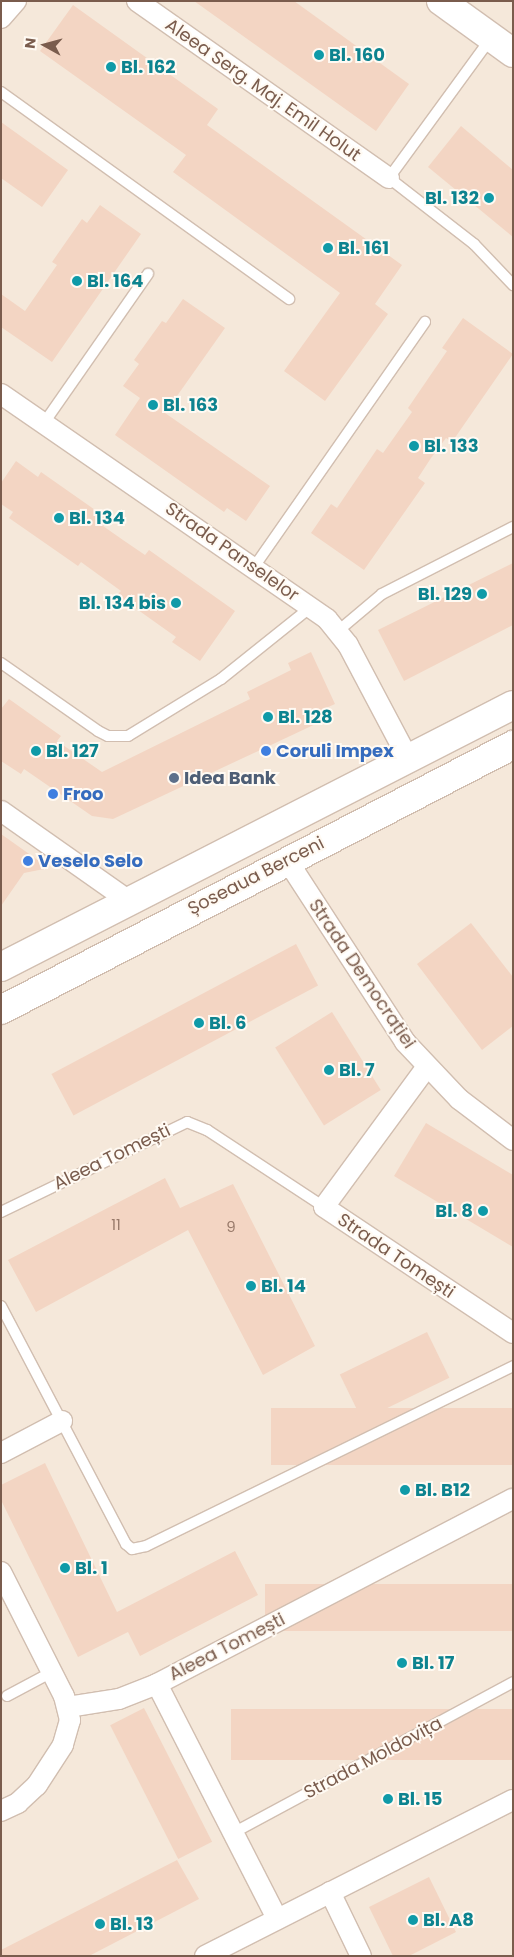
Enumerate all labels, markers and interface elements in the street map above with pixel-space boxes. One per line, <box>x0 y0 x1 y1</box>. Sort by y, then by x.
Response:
street label: Aleea Serg. Maj. Emil Holut <box>161 14 365 166</box>
north arrow <box>20 20 70 70</box>
text: N <box>20 37 41 50</box>
place label: Bl. 160 <box>329 44 385 66</box>
marker: Bl. 160 <box>313 49 325 61</box>
place label: Bl. 162 <box>121 56 176 78</box>
marker: Bl. 162 <box>105 61 117 73</box>
place label: Bl. 132 <box>425 187 479 209</box>
marker: Bl. 132 <box>483 192 495 204</box>
place label: Bl. 161 <box>338 237 389 259</box>
marker: Bl. 161 <box>322 242 334 254</box>
place label: Bl. 164 <box>87 270 143 292</box>
marker: Bl. 164 <box>71 275 83 287</box>
place label: Bl. 163 <box>163 394 218 416</box>
marker: Bl. 163 <box>147 399 159 411</box>
place label: Bl. 133 <box>424 435 479 457</box>
marker: Bl. 133 <box>408 440 420 452</box>
street label: Strada Panselelor <box>161 498 303 606</box>
place label: Bl. 134 <box>69 507 125 529</box>
marker: Bl. 134 <box>53 512 65 524</box>
place label: Bl. 129 <box>418 583 472 605</box>
marker: Bl. 129 <box>476 588 488 600</box>
place label: Bl. 134 bis <box>79 592 166 614</box>
marker: Bl. 134 bis <box>170 597 182 609</box>
place label: Bl. 128 <box>278 706 333 728</box>
marker: Bl. 128 <box>262 711 274 723</box>
place label: Bl. 127 <box>46 740 99 762</box>
place label: Coruli Impex <box>276 740 394 762</box>
marker: Bl. 127 <box>30 745 42 757</box>
marker: Coruli Impex <box>260 745 272 757</box>
place label: Idea Bank <box>184 767 276 789</box>
marker: Idea Bank <box>168 772 180 784</box>
place label: Froo <box>63 783 103 805</box>
marker: Froo <box>47 788 59 800</box>
street label: Șoseaua Berceni <box>184 832 328 920</box>
place label: Veselo Selo <box>38 850 143 872</box>
marker: Veselo Selo <box>22 855 34 867</box>
street label: Strada Democrației <box>304 895 420 1053</box>
place label: Bl. 6 <box>209 1012 247 1034</box>
marker: Bl. 6 <box>193 1017 205 1029</box>
place label: Bl. 7 <box>339 1059 375 1081</box>
marker: Bl. 7 <box>323 1064 335 1076</box>
street label: Aleea Tomești <box>50 1119 174 1195</box>
place label: Bl. 8 <box>435 1200 473 1222</box>
marker: Bl. 8 <box>477 1205 489 1217</box>
street label: Strada Tomești <box>333 1209 459 1303</box>
house number: 11 <box>111 1216 121 1234</box>
house number: 9 <box>226 1218 236 1236</box>
place label: Bl. 14 <box>261 1275 306 1297</box>
marker: Bl. 14 <box>245 1280 257 1292</box>
place label: Bl. B12 <box>415 1479 470 1501</box>
marker: Bl. B12 <box>399 1484 411 1496</box>
place label: Bl. 1 <box>75 1557 108 1579</box>
marker: Bl. 1 <box>59 1562 71 1574</box>
street label: Aleea Tomești <box>165 1609 289 1685</box>
place label: Bl. 17 <box>412 1652 454 1674</box>
marker: Bl. 17 <box>396 1657 408 1669</box>
street label: Strada Moldovița <box>300 1712 446 1804</box>
place label: Bl. 15 <box>398 1788 443 1810</box>
marker: Bl. 15 <box>382 1793 394 1805</box>
place label: Bl. A8 <box>423 1909 474 1931</box>
place label: Bl. 13 <box>110 1913 154 1935</box>
marker: Bl. A8 <box>407 1914 419 1926</box>
marker: Bl. 13 <box>94 1918 106 1930</box>

